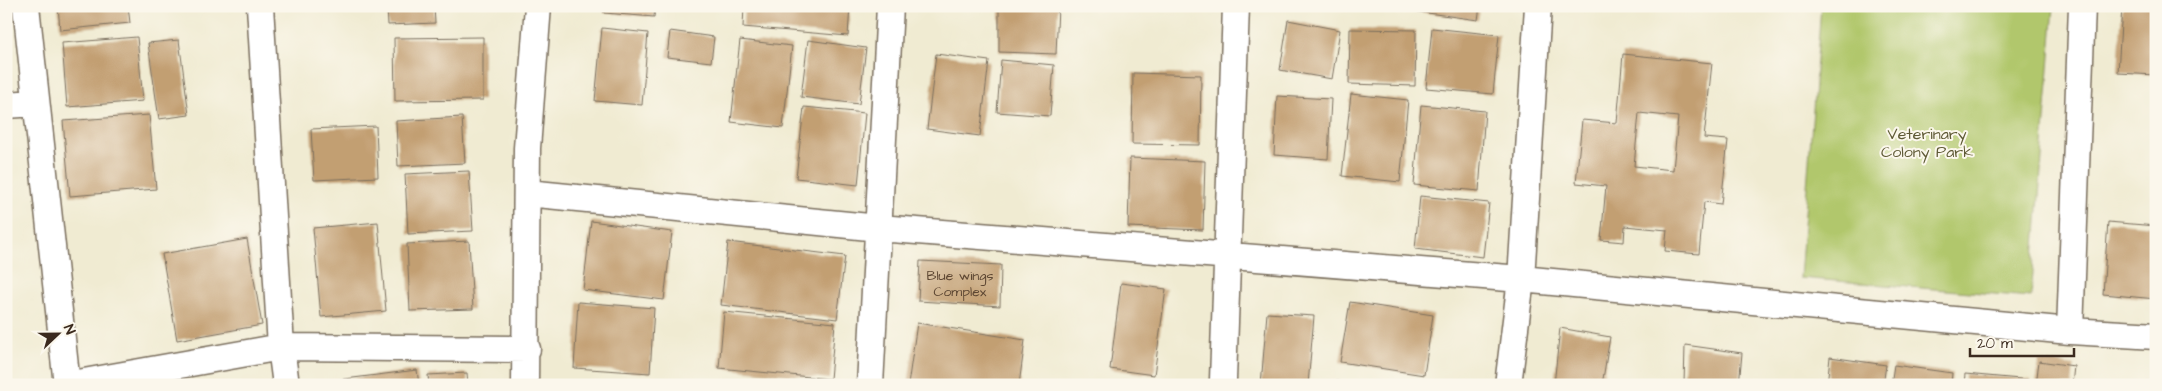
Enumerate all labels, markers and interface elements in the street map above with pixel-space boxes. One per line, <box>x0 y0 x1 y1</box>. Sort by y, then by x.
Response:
park label: Veterinary Colony Park <box>1881 123 1973 164</box>
house number: Blue wings Complex <box>926 266 994 302</box>
north arrow <box>32 308 82 358</box>
text: N <box>58 322 80 338</box>
scale bar <box>1970 326 2073 358</box>
text: 20 m <box>1977 333 2013 354</box>

